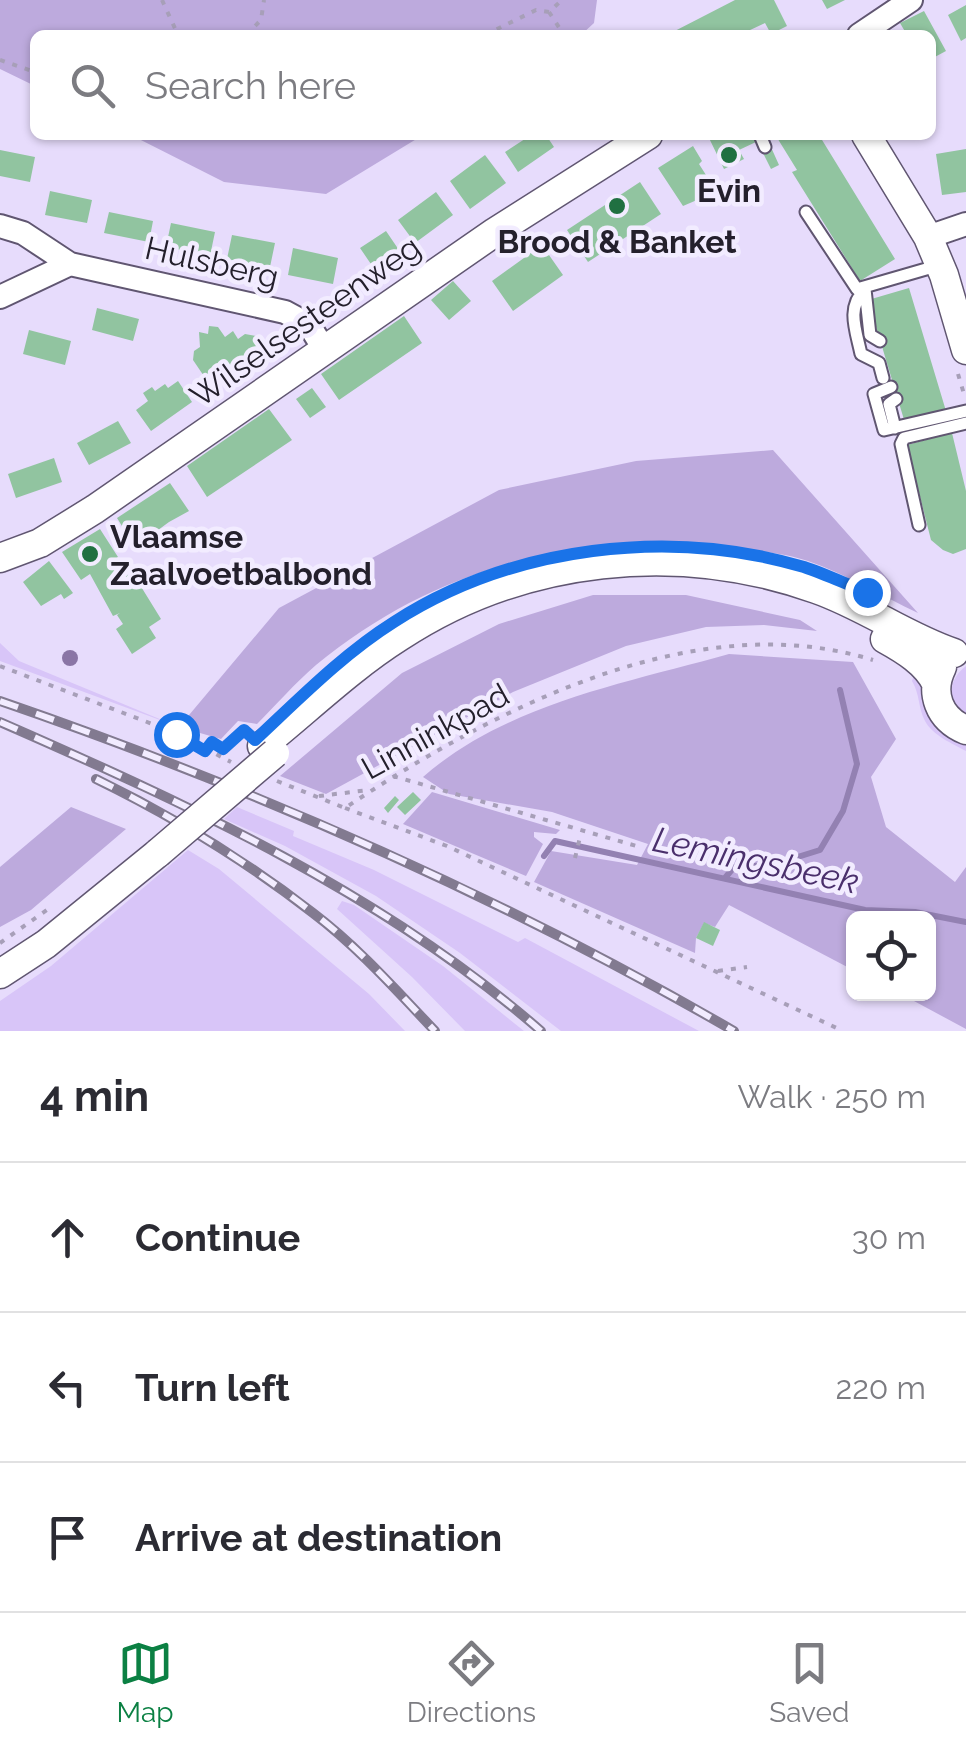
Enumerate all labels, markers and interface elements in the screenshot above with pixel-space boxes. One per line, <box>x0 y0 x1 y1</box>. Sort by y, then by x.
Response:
search box <box>30 30 936 140</box>
icon: search <box>65 58 120 113</box>
text: Search here <box>145 63 356 108</box>
marker: Evin <box>718 144 740 166</box>
place label: Evin <box>697 172 761 209</box>
marker: Brood & Banket <box>606 195 628 217</box>
place label: Brood & Banket <box>497 223 737 260</box>
street label: Wilselsesteenweg <box>183 228 427 414</box>
street label: Hulsberg <box>142 229 282 295</box>
place label: Vlaamse Zaalvoetbalbond <box>110 518 372 592</box>
marker: Vlaamse Zaalvoetbalbond <box>79 543 101 565</box>
route end <box>845 570 891 616</box>
street label: Linninkpad <box>355 675 515 787</box>
route start <box>154 712 200 758</box>
water label: Lemingsbeek <box>649 818 863 902</box>
map controls <box>846 911 936 1001</box>
button: locate <box>846 911 936 1001</box>
text: 4 min <box>40 1072 149 1121</box>
text: Walk · 250 m <box>737 1078 926 1115</box>
icon: ahead <box>40 1210 95 1265</box>
text: Continue <box>135 1215 300 1260</box>
text: 30 m <box>852 1219 926 1256</box>
icon: left <box>40 1360 95 1415</box>
text: Turn left <box>135 1365 290 1410</box>
text: 220 m <box>836 1369 926 1406</box>
icon: arrive <box>40 1510 95 1565</box>
text: Arrive at destination <box>135 1515 502 1560</box>
tab: Map <box>117 1636 174 1729</box>
tab: Directions <box>407 1636 536 1729</box>
tab: Saved <box>769 1636 849 1729</box>

